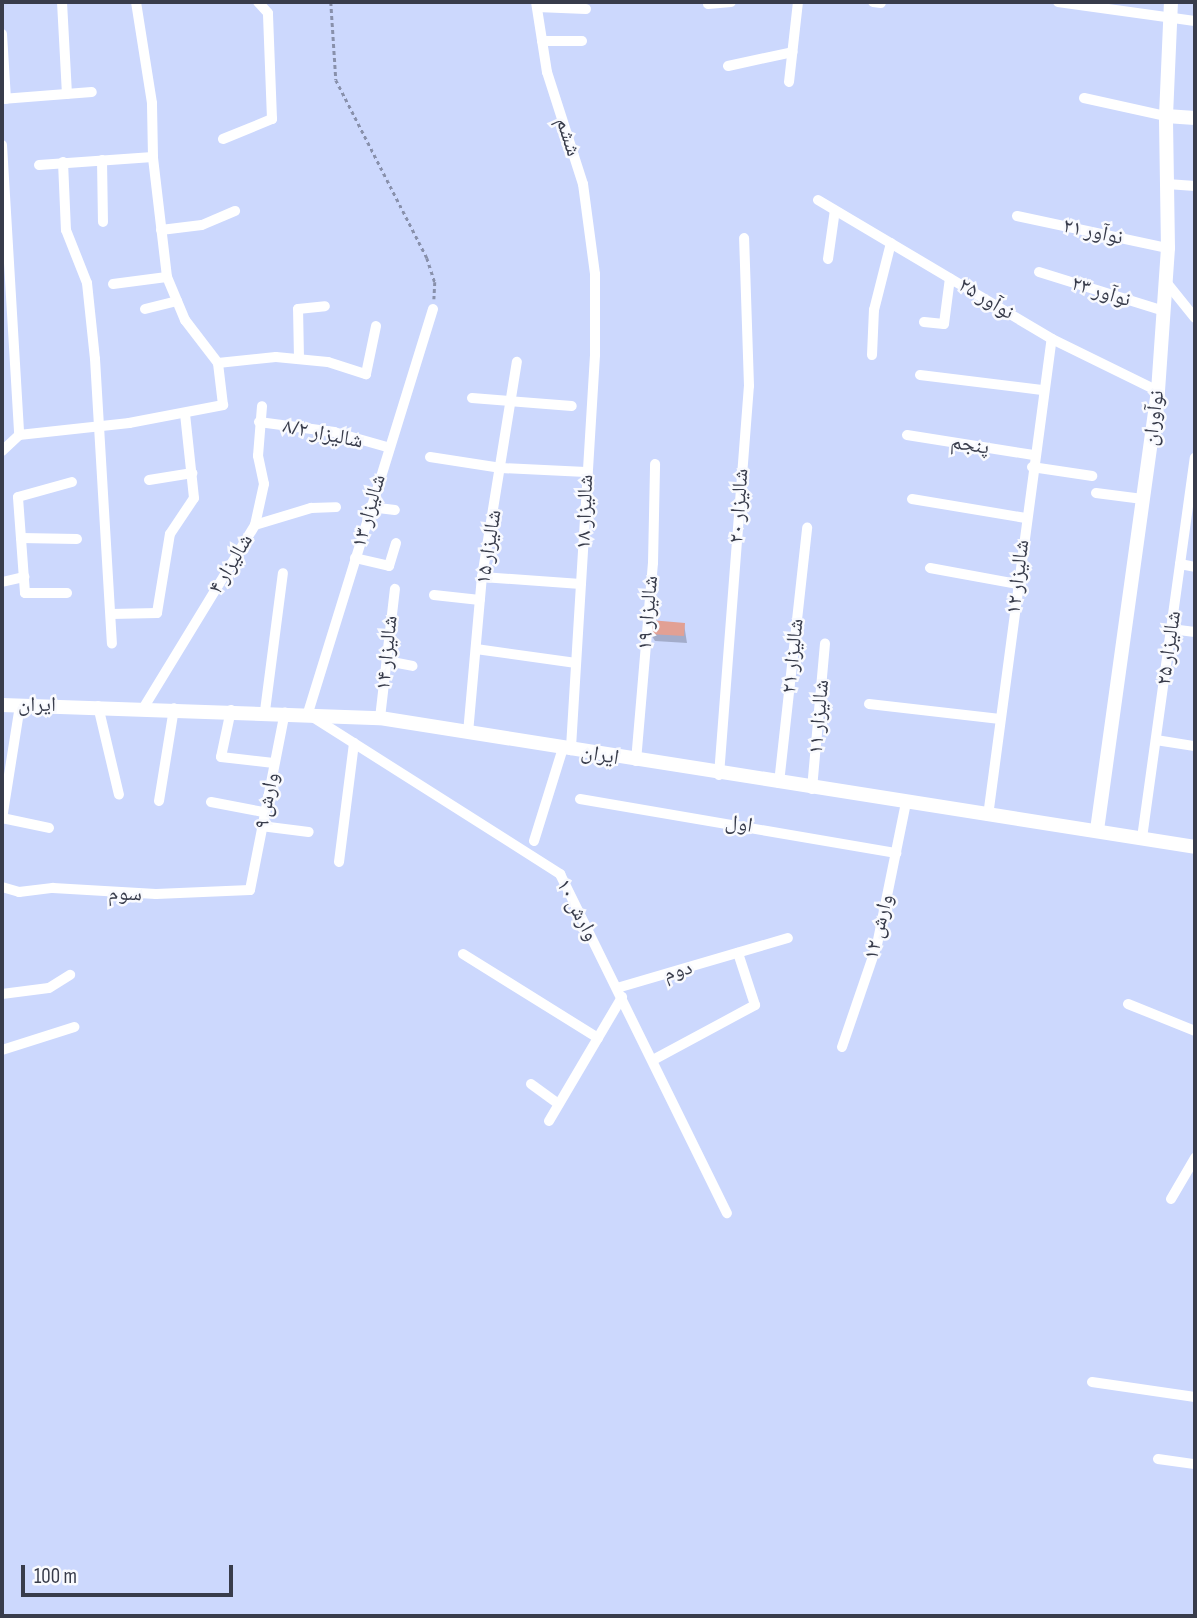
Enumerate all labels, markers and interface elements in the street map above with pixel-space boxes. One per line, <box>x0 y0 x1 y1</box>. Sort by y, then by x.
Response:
street label: ششم <box>550 115 586 159</box>
street label: نوآور ۲۱ <box>1061 213 1125 251</box>
street label: نوآور ۲۳ <box>1068 271 1134 313</box>
street label: نوآور ۲۵ <box>953 273 1019 325</box>
street label: نوآوران <box>1138 389 1170 447</box>
street label: شالیزار ۸/۲ <box>281 414 365 454</box>
street label: پنجم <box>949 430 991 460</box>
street label: شالیزار ۲۰ <box>724 468 754 544</box>
street label: شالیزار ۱۳ <box>347 472 391 550</box>
street label: شالیزار ۱۸ <box>571 474 599 550</box>
street label: شالیزار ۱۵ <box>471 508 507 586</box>
street label: شالیزار ۴ <box>203 529 259 599</box>
street label: شالیزار ۱۲ <box>1001 538 1035 616</box>
street label: شالیزار ۱۹ <box>632 575 664 651</box>
street label: شالیزار ۲۵ <box>1151 609 1187 687</box>
street label: شالیزار ۱۴ <box>371 614 403 692</box>
street label: شالیزار ۲۱ <box>777 617 809 695</box>
street label: شالیزار ۱۱ <box>803 679 835 755</box>
street label: ایران <box>18 692 56 718</box>
street label: ایران <box>579 739 621 771</box>
street label: وارش ۹ <box>249 771 285 831</box>
street label: اول <box>724 809 754 839</box>
street label: وارش ۱۰ <box>550 875 604 945</box>
street label: سوم <box>108 881 142 907</box>
street label: وارش ۱۲ <box>859 892 899 962</box>
street label: دوم <box>661 955 695 987</box>
scale bar <box>24 1552 236 1596</box>
text: 100 m <box>34 1564 77 1589</box>

